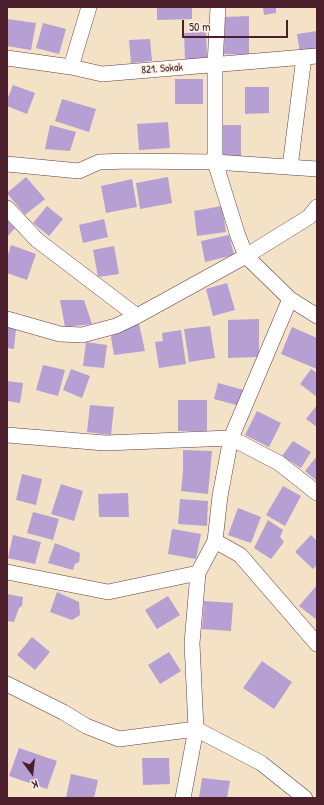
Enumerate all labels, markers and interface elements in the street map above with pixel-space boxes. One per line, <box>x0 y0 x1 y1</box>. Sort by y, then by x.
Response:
scale bar <box>184 12 290 38</box>
text: 50 m <box>189 18 210 35</box>
street label: 821. Sokak <box>141 61 183 77</box>
north arrow <box>12 753 52 793</box>
text: K <box>31 777 40 792</box>

